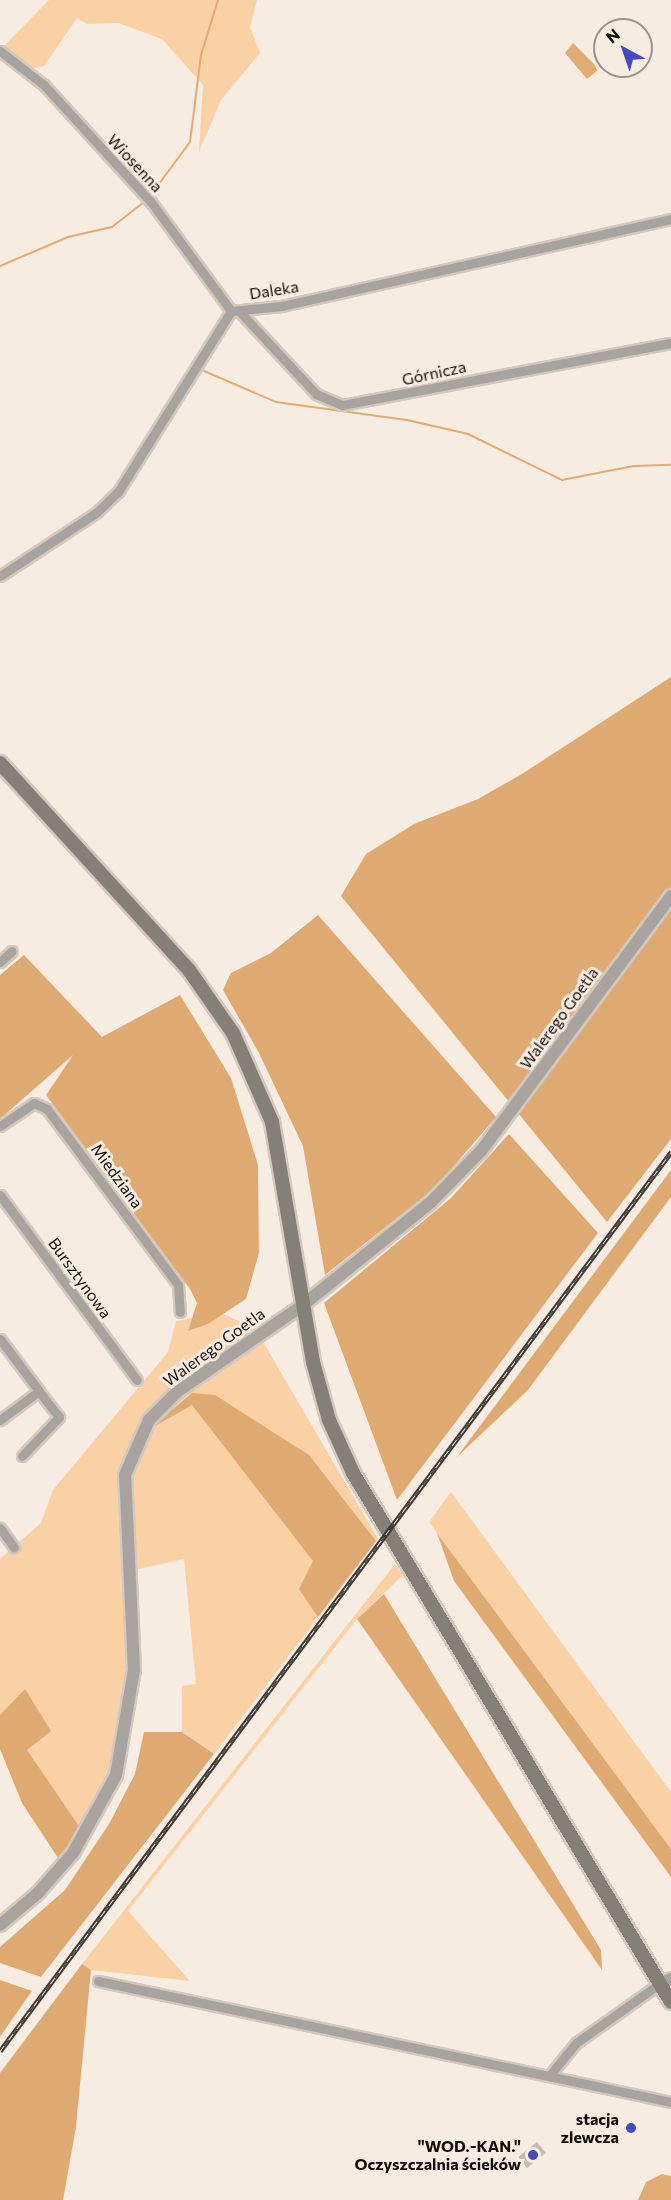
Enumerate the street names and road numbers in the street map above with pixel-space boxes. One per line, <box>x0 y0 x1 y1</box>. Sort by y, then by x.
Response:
street label: Wiosenna <box>103 130 167 196</box>
street label: Daleka <box>248 277 300 303</box>
street label: Górnicza <box>400 357 468 389</box>
street label: Walerego Goetla <box>516 964 602 1072</box>
street label: Miedziana <box>87 1140 147 1212</box>
street label: Bursztynowa <box>44 1234 116 1322</box>
street label: Walerego Goetla <box>160 1304 268 1390</box>

